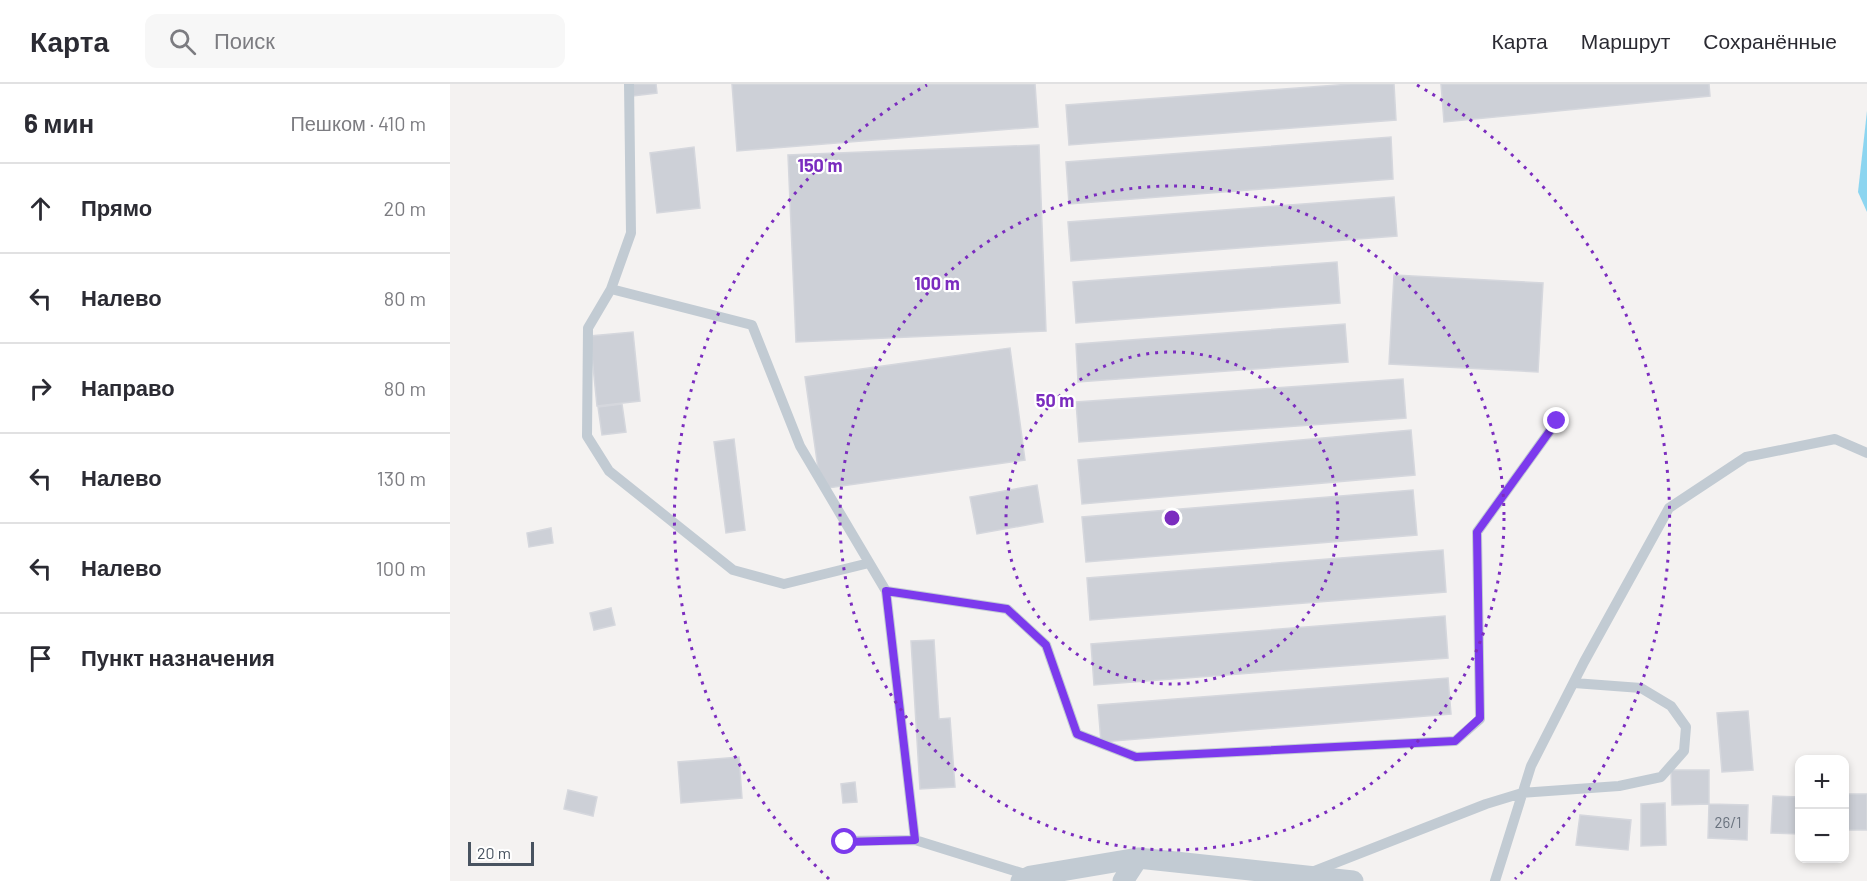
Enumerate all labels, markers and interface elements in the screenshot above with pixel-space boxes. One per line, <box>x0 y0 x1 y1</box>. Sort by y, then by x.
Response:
search box <box>145 14 565 68</box>
text: Карта <box>30 24 109 58</box>
icon: search <box>166 25 199 58</box>
text: Поиск <box>214 27 275 53</box>
text: Карта <box>1492 28 1548 53</box>
text: Маршрут <box>1581 28 1670 53</box>
text: Сохранённые <box>1703 28 1837 53</box>
text: 6 мин <box>24 107 94 138</box>
text: Пешком · 410 m <box>290 111 426 135</box>
text: 150 m <box>798 154 842 176</box>
icon: ahead <box>24 192 57 225</box>
text: Прямо <box>81 194 152 220</box>
text: 20 m <box>383 196 426 220</box>
text: 100 m <box>914 272 960 294</box>
icon: left <box>24 282 57 315</box>
text: Налево <box>81 284 162 310</box>
text: 80 m <box>384 286 426 310</box>
icon: right <box>24 372 57 405</box>
text: Направо <box>81 374 175 400</box>
text: 80 m <box>384 376 426 400</box>
text: 50 m <box>1036 389 1074 411</box>
route end <box>1543 407 1569 433</box>
icon: left <box>24 462 57 495</box>
text: Налево <box>81 464 162 490</box>
text: 130 m <box>377 466 426 490</box>
centre of rings <box>1162 508 1182 528</box>
icon: left <box>24 552 57 585</box>
text: Налево <box>81 554 162 580</box>
text: 100 m <box>376 556 426 580</box>
icon: arrive <box>24 642 57 675</box>
text: Пункт назначения <box>81 644 275 670</box>
map controls <box>1795 755 1849 863</box>
button: + <box>1795 755 1849 809</box>
button: − <box>1795 809 1849 863</box>
house number: 26/1 <box>1714 813 1742 831</box>
route start <box>831 828 857 854</box>
scale bar <box>468 839 534 866</box>
text: 20 m <box>477 843 511 862</box>

